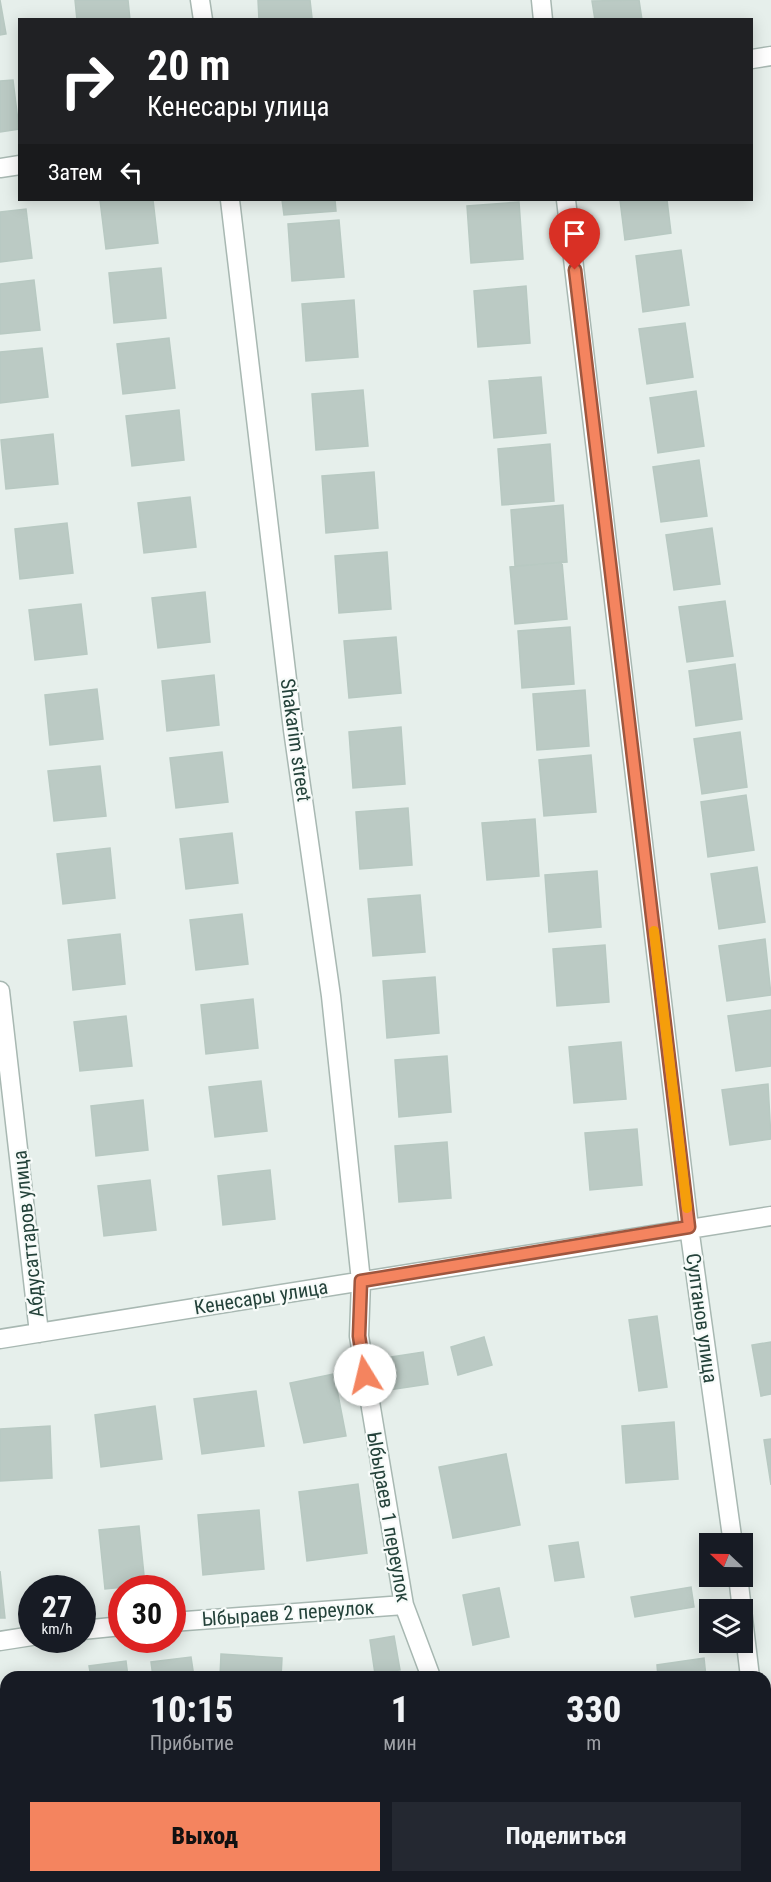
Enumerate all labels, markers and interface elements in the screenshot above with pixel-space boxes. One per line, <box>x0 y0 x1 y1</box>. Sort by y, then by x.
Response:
text: 20 m <box>147 41 230 90</box>
icon: right <box>48 42 126 120</box>
text: Кенесары улица <box>147 91 329 123</box>
icon: left <box>115 156 148 189</box>
text: Затем <box>48 160 103 185</box>
pin <box>549 208 600 270</box>
icon: arrive <box>558 217 591 250</box>
street label: Shakarim street <box>275 677 317 803</box>
street label: Абдусаттаров улица <box>7 1149 49 1319</box>
street label: Султанов улица <box>681 1252 723 1384</box>
street label: Кенесары улица <box>192 1275 330 1319</box>
position arrow <box>333 1343 397 1407</box>
street label: Ыбыраев 1 переулок <box>362 1430 416 1605</box>
north arrow <box>699 1533 753 1587</box>
map controls <box>699 1533 753 1653</box>
speed limit sign: 30 <box>108 1575 186 1653</box>
text: 27 <box>42 1589 72 1624</box>
street label: Ыбыраев 2 переулок <box>201 1595 375 1631</box>
button: layers <box>699 1599 753 1653</box>
text: km/h <box>42 1620 72 1638</box>
text: 10:15 <box>150 1689 233 1731</box>
text: 1 <box>391 1689 409 1731</box>
text: 330 <box>566 1689 621 1731</box>
text: Прибытие <box>150 1731 234 1755</box>
text: мин <box>383 1731 417 1755</box>
text: m <box>586 1731 601 1755</box>
button: Выход <box>30 1802 380 1871</box>
button: Поделиться <box>392 1802 741 1871</box>

